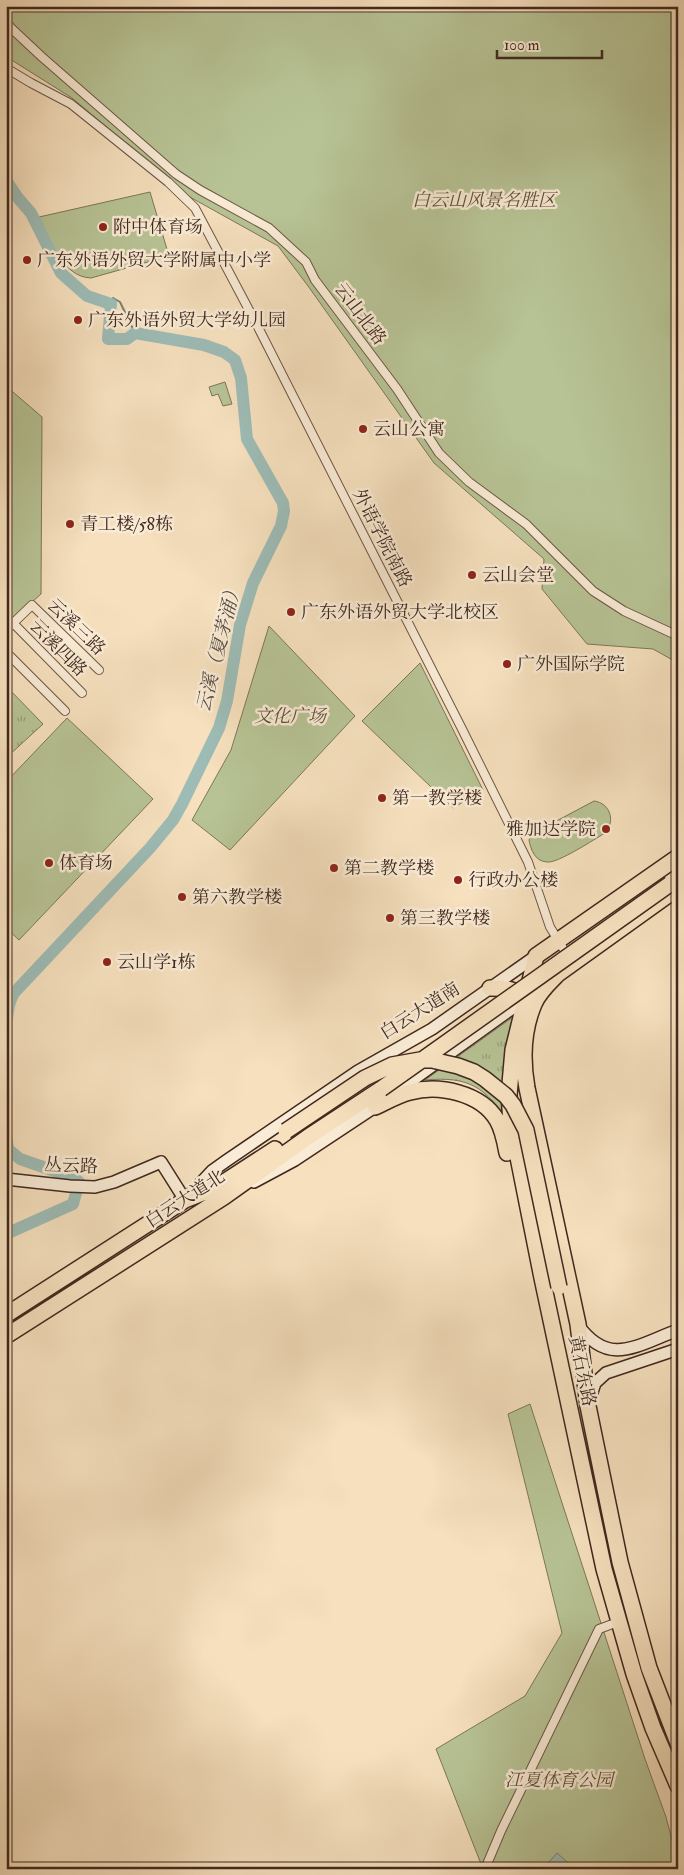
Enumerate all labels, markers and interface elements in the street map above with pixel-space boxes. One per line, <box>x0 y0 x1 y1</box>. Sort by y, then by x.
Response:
scale bar <box>497 28 602 60</box>
text: 100 m <box>504 36 540 55</box>
park label: 白云山风景名胜区 <box>412 189 558 212</box>
place label: 附中体育场 <box>113 216 203 239</box>
marker: 附中体育场 <box>97 221 109 233</box>
place label: 广东外语外贸大学附属中小学 <box>37 249 271 272</box>
marker: 广东外语外贸大学附属中小学 <box>21 254 33 266</box>
street label: 云山北路 <box>329 278 391 350</box>
place label: 广东外语外贸大学幼儿园 <box>88 309 286 332</box>
marker: 广东外语外贸大学幼儿园 <box>72 314 84 326</box>
place label: 云山公寓 <box>373 418 445 441</box>
marker: 云山公寓 <box>357 423 369 435</box>
street label: 外语学院南路 <box>347 485 417 591</box>
place label: 青工楼/58栋 <box>80 513 173 536</box>
marker: 青工楼/58栋 <box>64 518 76 530</box>
place label: 云山会堂 <box>482 564 554 587</box>
marker: 云山会堂 <box>466 569 478 581</box>
water label: 云溪（夏茅涌） <box>191 580 247 714</box>
street label: 云溪三路 <box>42 594 110 660</box>
place label: 广东外语外贸大学北校区 <box>301 601 499 624</box>
marker: 广东外语外贸大学北校区 <box>285 606 297 618</box>
street label: 云溪四路 <box>24 614 92 682</box>
place label: 广外国际学院 <box>517 653 625 676</box>
marker: 广外国际学院 <box>501 658 513 670</box>
park label: 文化广场 <box>254 705 328 728</box>
place label: 第一教学楼 <box>392 787 482 810</box>
marker: 第一教学楼 <box>376 792 388 804</box>
place label: 雅加达学院 <box>506 818 596 841</box>
marker: 雅加达学院 <box>600 823 612 835</box>
place label: 体育场 <box>59 852 113 875</box>
marker: 体育场 <box>43 857 55 869</box>
place label: 第二教学楼 <box>344 857 434 880</box>
marker: 第二教学楼 <box>328 862 340 874</box>
place label: 行政办公楼 <box>468 869 558 892</box>
marker: 行政办公楼 <box>452 874 464 886</box>
place label: 第六教学楼 <box>192 886 282 909</box>
marker: 第六教学楼 <box>176 891 188 903</box>
place label: 第三教学楼 <box>400 907 490 930</box>
marker: 第三教学楼 <box>384 912 396 924</box>
place label: 云山学1栋 <box>117 951 195 974</box>
marker: 云山学1栋 <box>101 956 113 968</box>
street label: 白云大道南 <box>376 977 464 1045</box>
street label: 丛云路 <box>44 1154 98 1178</box>
street label: 白云大道北 <box>141 1165 229 1233</box>
street label: 黄石东路 <box>563 1333 601 1409</box>
park label: 江夏体育公园 <box>505 1769 616 1792</box>

